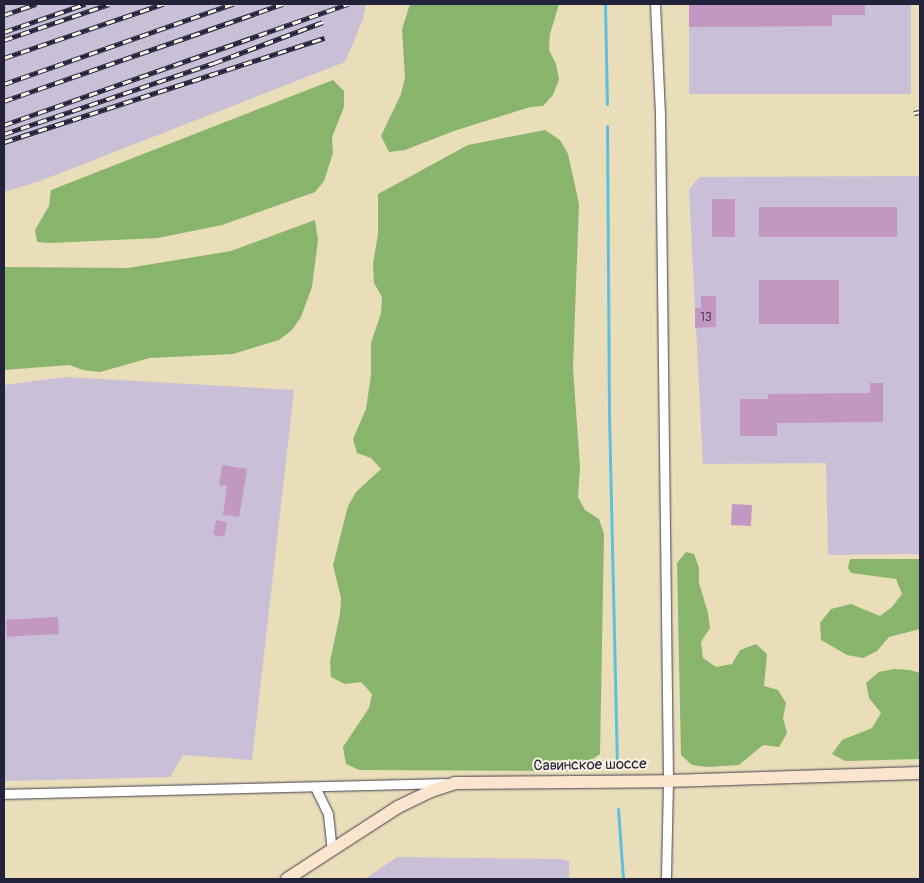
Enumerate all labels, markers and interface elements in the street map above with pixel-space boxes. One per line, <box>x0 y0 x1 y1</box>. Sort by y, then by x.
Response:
house number: 13 <box>700 311 712 325</box>
street label: Савинское шоссе <box>533 755 647 775</box>

